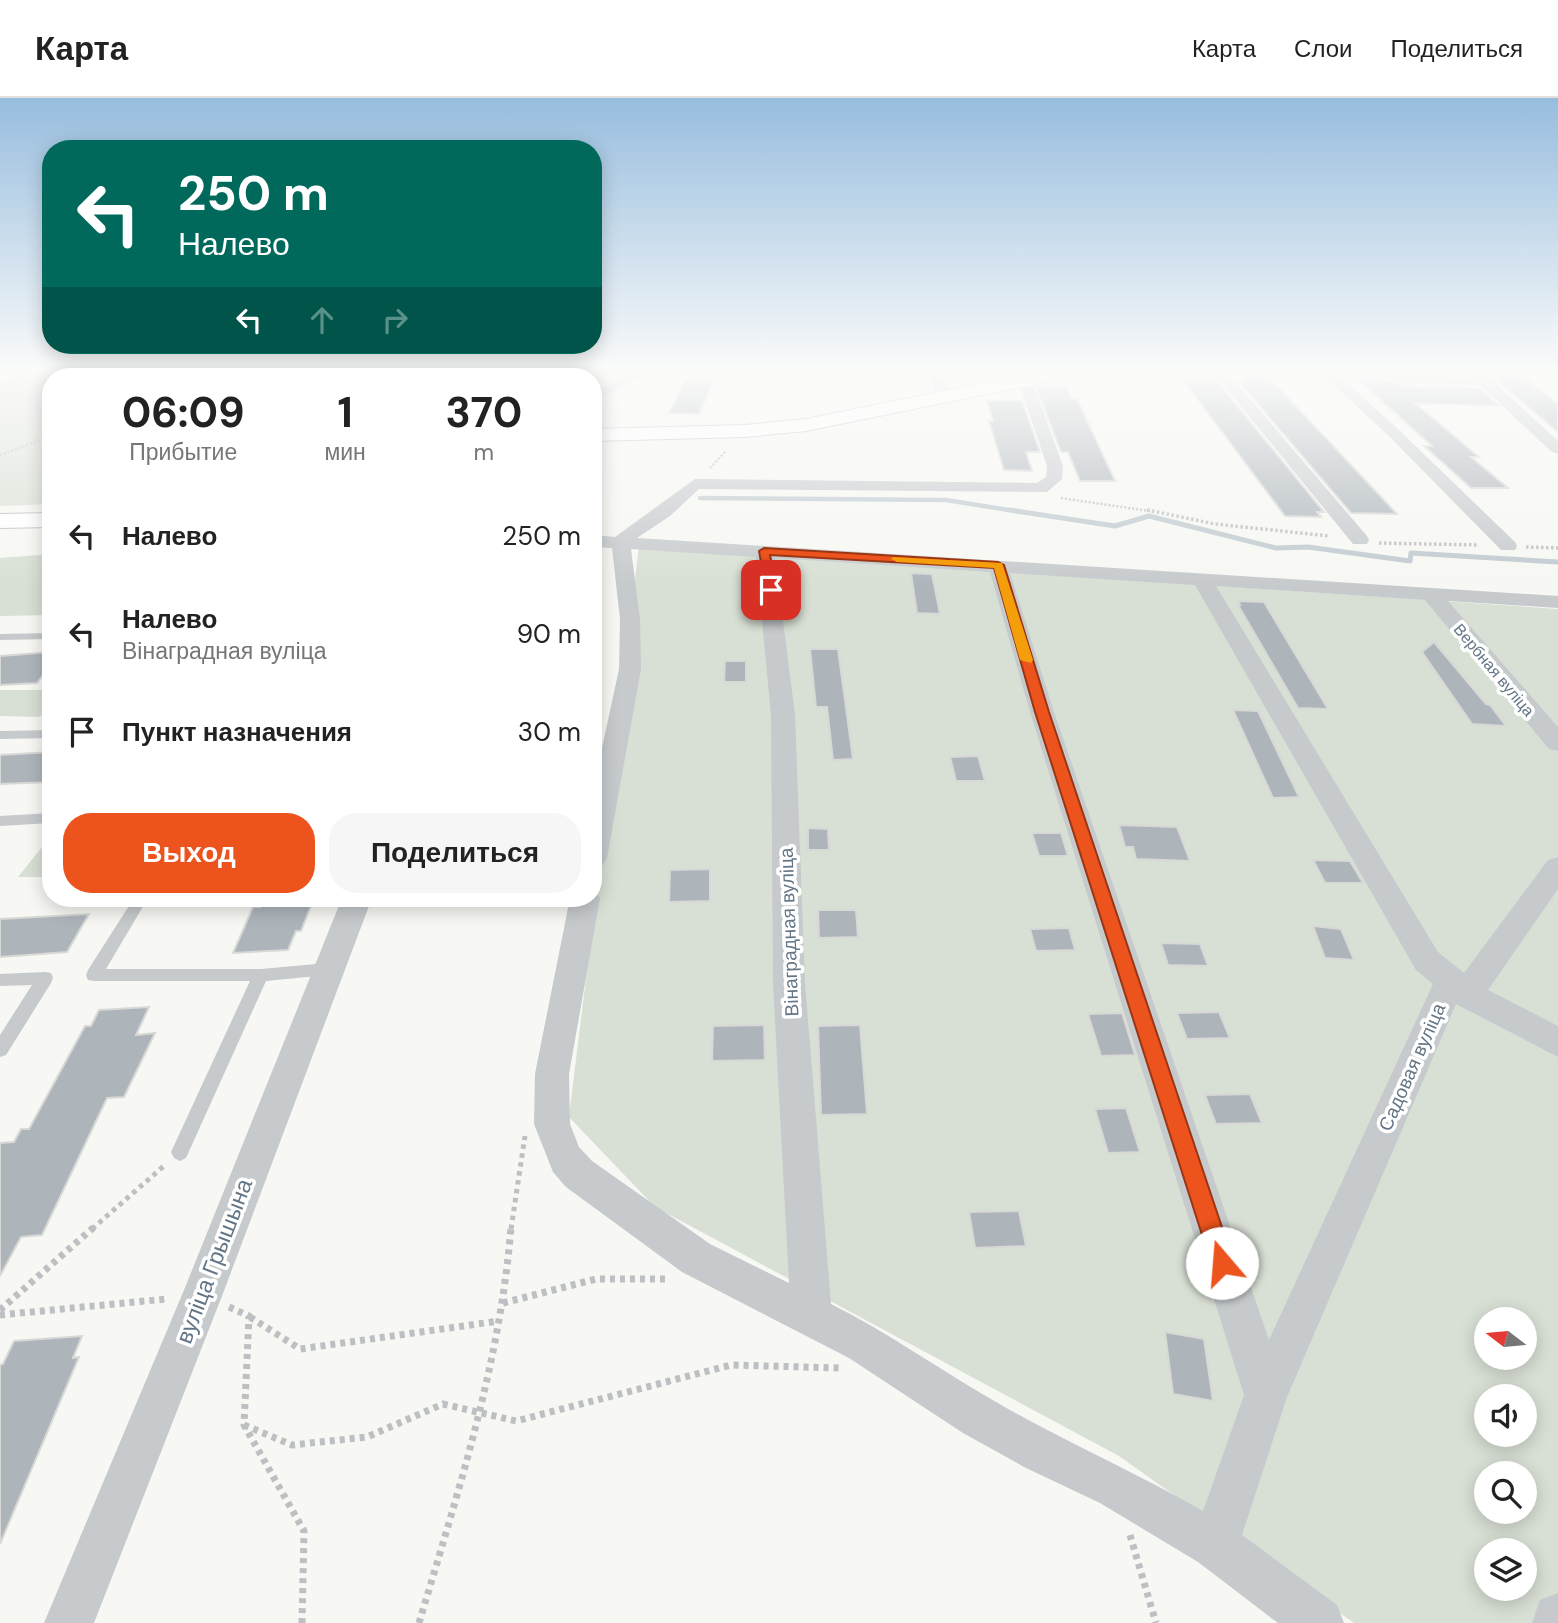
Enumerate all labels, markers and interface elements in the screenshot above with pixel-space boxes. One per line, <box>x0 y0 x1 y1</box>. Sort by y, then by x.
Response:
text: Карта <box>35 27 128 70</box>
text: Карта <box>1192 33 1256 64</box>
text: Слои <box>1294 33 1352 64</box>
text: Поделиться <box>1390 33 1523 64</box>
text: 250 m <box>178 161 329 225</box>
icon: left <box>63 168 154 259</box>
text: Налево <box>178 223 290 265</box>
icon: left <box>230 301 268 339</box>
icon: ahead <box>303 301 341 339</box>
icon: right <box>376 301 414 339</box>
text: 06:09 <box>122 385 245 440</box>
text: 1 <box>337 385 353 440</box>
text: 370 <box>445 385 522 440</box>
text: Прибытие <box>129 437 237 467</box>
text: мин <box>324 437 366 467</box>
text: m <box>474 437 494 467</box>
icon: left <box>63 517 101 555</box>
text: Налево <box>122 519 217 553</box>
text: 250 m <box>502 519 581 553</box>
pin <box>741 560 801 620</box>
icon: arrive <box>752 571 790 609</box>
text: Налево <box>122 602 217 636</box>
icon: left <box>63 615 101 653</box>
text: 90 m <box>517 617 581 651</box>
street label: Вербная вуліца <box>1449 619 1539 721</box>
text: Вінаградная вуліца <box>122 636 327 666</box>
icon: arrive <box>63 713 101 751</box>
text: Пункт назначения <box>122 715 352 749</box>
text: 30 m <box>518 715 581 749</box>
button: Выход <box>63 813 315 893</box>
button: Поделиться <box>329 813 581 893</box>
street label: Вінаградная вуліца <box>774 847 804 1017</box>
street label: Садовая вуліца <box>1373 999 1452 1135</box>
street label: вуліца Грышына <box>169 1174 259 1348</box>
position arrow <box>1185 1226 1259 1300</box>
north arrow <box>1474 1307 1536 1370</box>
map controls <box>1474 1307 1537 1601</box>
button: sound <box>1474 1384 1537 1447</box>
button: search <box>1474 1461 1537 1524</box>
button: layers <box>1474 1538 1537 1601</box>

